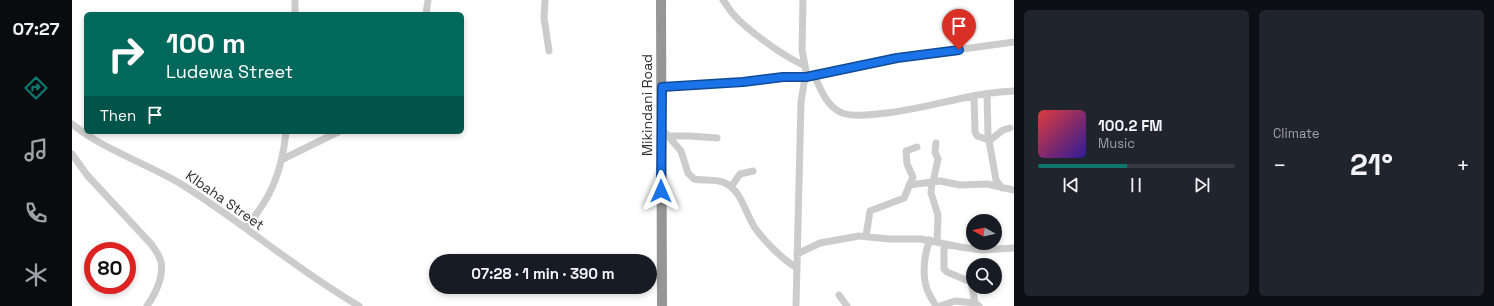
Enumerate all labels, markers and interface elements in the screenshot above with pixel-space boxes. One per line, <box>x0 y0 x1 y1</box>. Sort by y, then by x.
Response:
pin <box>942 9 976 50</box>
icon: arrive <box>948 15 970 37</box>
text: 07:27 <box>12 17 60 40</box>
text: 100 m <box>166 25 246 61</box>
icon: right <box>100 28 152 80</box>
street label: Mikindani Road <box>638 54 656 156</box>
text: Ludewa Street <box>166 60 293 83</box>
icon: directions <box>22 74 50 102</box>
icon: arrive <box>144 104 166 126</box>
text: Then <box>100 106 136 125</box>
text: 100.2 FM <box>1098 116 1162 135</box>
text: Climate <box>1273 125 1319 142</box>
text: Music <box>1098 135 1135 152</box>
icon: music <box>22 136 50 164</box>
text: 21° <box>1350 145 1393 184</box>
text: − <box>1273 151 1287 179</box>
text: + <box>1456 151 1470 179</box>
street label: KIbaha Street <box>182 166 268 234</box>
position arrow <box>640 170 682 212</box>
icon: previous <box>1060 174 1082 196</box>
icon: pause <box>1125 174 1147 196</box>
icon: next <box>1191 174 1213 196</box>
icon: phone <box>22 199 50 227</box>
north arrow <box>966 214 1002 250</box>
map controls <box>966 214 1002 294</box>
speed limit sign: 80 <box>84 242 136 294</box>
button: search <box>966 258 1002 294</box>
icon: climate <box>22 261 50 289</box>
text: 07:28 · 1 min · 390 m <box>471 264 615 283</box>

